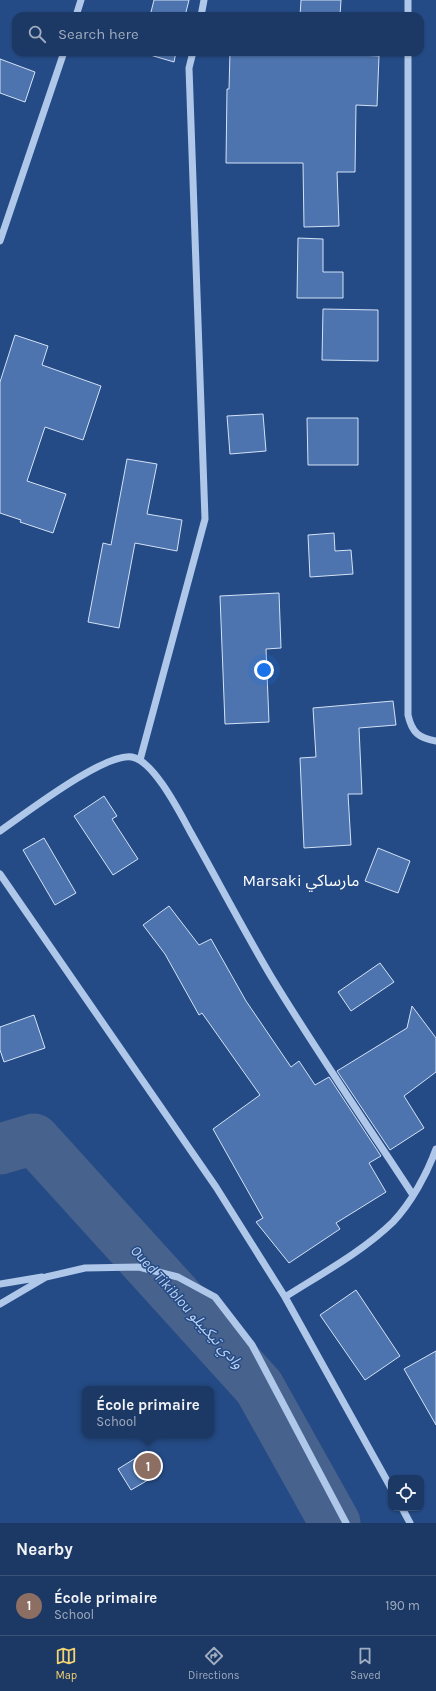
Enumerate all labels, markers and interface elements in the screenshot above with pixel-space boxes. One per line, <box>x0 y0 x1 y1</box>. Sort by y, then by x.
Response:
search box <box>12 12 424 56</box>
icon: search <box>26 23 48 45</box>
text: Search here <box>58 25 139 43</box>
your location <box>254 660 274 680</box>
district label: Marsaki مارساكي <box>243 871 359 892</box>
water label: Oued Tikiblou وادي تيكيبلو <box>125 1242 247 1374</box>
popup <box>82 1386 214 1438</box>
text: École primaire <box>96 1396 200 1414</box>
text: School <box>96 1414 137 1429</box>
pin: 1 <box>135 1451 161 1481</box>
map controls <box>388 1475 424 1511</box>
button: locate <box>388 1475 424 1511</box>
text: Nearby <box>16 1539 73 1559</box>
text: École primaire <box>54 1589 157 1607</box>
text: 1 <box>27 1598 31 1613</box>
text: 190 m <box>385 1598 420 1613</box>
text: School <box>54 1607 94 1622</box>
tab: Map <box>55 1645 77 1682</box>
tab: Directions <box>188 1645 240 1682</box>
tab: Saved <box>350 1645 381 1682</box>

